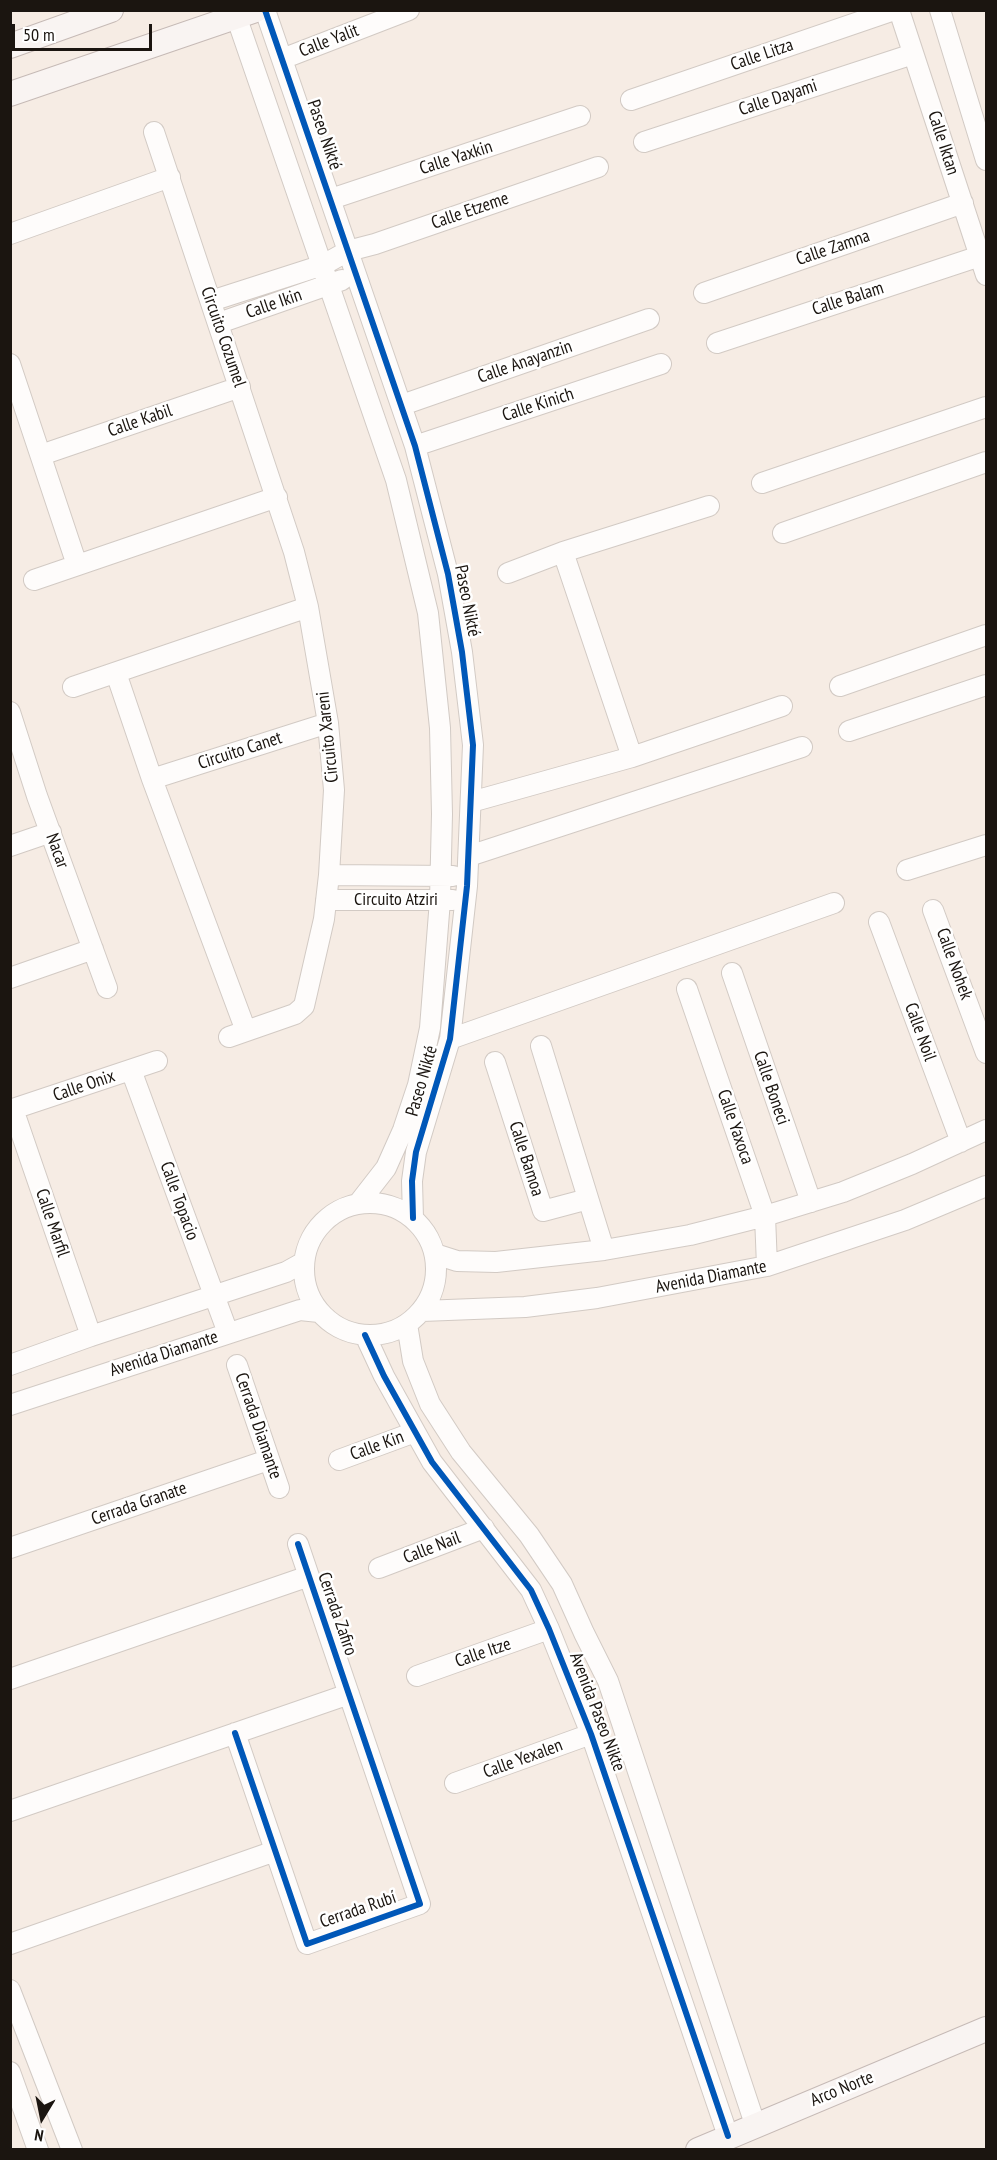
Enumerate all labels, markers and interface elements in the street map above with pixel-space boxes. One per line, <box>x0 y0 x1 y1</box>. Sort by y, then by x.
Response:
scale bar <box>15 12 154 50</box>
street label: Calle Yalit <box>296 20 362 62</box>
text: 50 m <box>23 23 55 46</box>
street label: Calle Litza <box>728 34 796 76</box>
street label: Calle Dayami <box>736 75 820 121</box>
street label: Paseo Nikté <box>302 97 346 173</box>
street label: Calle Iktan <box>923 108 963 178</box>
street label: Calle Yaxkin <box>417 136 495 180</box>
street label: Calle Etzeme <box>428 188 512 234</box>
street label: Calle Zamna <box>793 225 873 271</box>
street label: Calle Balam <box>810 277 886 321</box>
street label: Circuito Cozumel <box>196 284 250 390</box>
street label: Calle Ikin <box>243 284 305 324</box>
street label: Calle Anayanzin <box>475 336 575 388</box>
street label: Calle Kinich <box>500 383 576 427</box>
street label: Calle Kabil <box>105 400 175 442</box>
street label: Paseo Nikté <box>449 563 485 639</box>
street label: Circuito Xareni <box>312 690 344 784</box>
street label: Circuito Canet <box>195 727 285 775</box>
street label: Nacar <box>41 831 73 871</box>
street label: Circuito Atziri <box>354 889 438 911</box>
street label: Calle Nohek <box>931 925 977 1003</box>
street label: Calle Noil <box>900 1000 940 1064</box>
street label: Paseo Nikté <box>402 1043 442 1119</box>
street label: Calle Boneci <box>748 1048 794 1128</box>
street label: Calle Onix <box>50 1065 118 1107</box>
street label: Calle Yaxoca <box>712 1087 758 1167</box>
street label: Calle Bamoa <box>504 1119 548 1199</box>
street label: Calle Topacio <box>155 1159 203 1243</box>
street label: Calle Marfil <box>30 1186 74 1260</box>
street label: Avenida Diamante <box>654 1256 768 1298</box>
street label: Avenida Diamante <box>107 1326 221 1382</box>
street label: Cerrada Diamante <box>230 1370 286 1482</box>
street label: Calle Kin <box>347 1426 407 1466</box>
street label: Cerrada Granate <box>89 1478 189 1530</box>
street label: Calle Nail <box>400 1527 464 1569</box>
street label: Cerrada Zafiro <box>313 1570 361 1658</box>
street label: Calle Itze <box>452 1633 514 1673</box>
street label: Avenida Paseo Nikte <box>564 1649 630 1775</box>
street label: Calle Yexalen <box>480 1735 566 1783</box>
street label: Cerrada Rubí <box>317 1887 399 1933</box>
street label: Arco Norte <box>807 2067 877 2111</box>
north arrow <box>12 2088 72 2148</box>
text: N <box>33 2125 45 2146</box>

